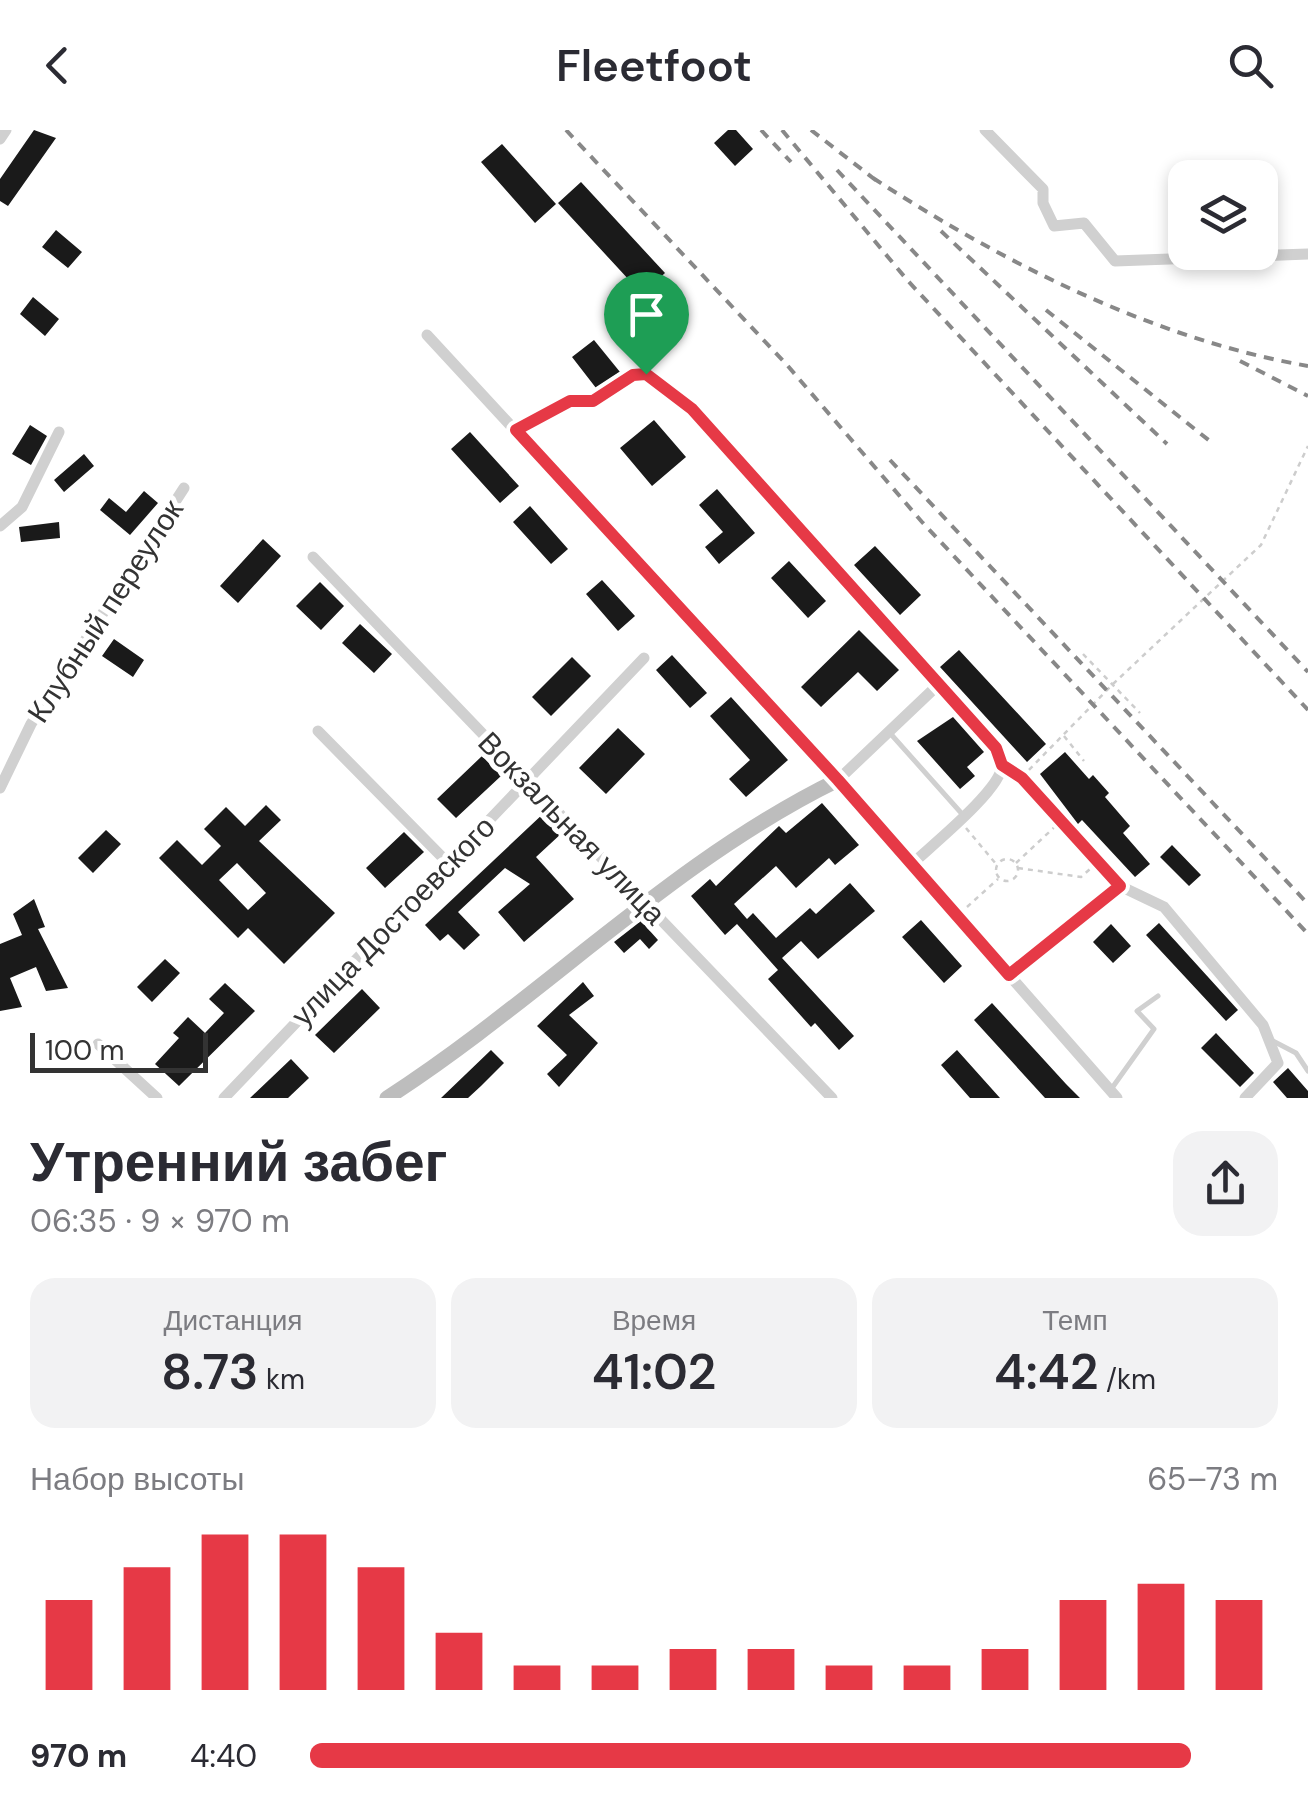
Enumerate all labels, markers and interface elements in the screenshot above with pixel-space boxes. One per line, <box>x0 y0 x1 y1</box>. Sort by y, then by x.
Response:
text: Fleetfoot <box>556 36 752 95</box>
icon: back <box>30 38 85 93</box>
icon: search <box>1223 38 1278 93</box>
map controls <box>1168 160 1278 270</box>
button: layers <box>1168 160 1278 270</box>
pin <box>604 272 689 375</box>
icon: arrive <box>619 287 674 342</box>
street label: Клубный переулок <box>18 491 192 730</box>
street label: Вокзальная улица <box>470 723 674 933</box>
street label: улица Достоевского <box>283 808 503 1034</box>
scale bar <box>30 1028 208 1073</box>
text: 100 m <box>45 1032 124 1069</box>
text: Утренний забег <box>30 1126 448 1198</box>
button: share <box>1173 1131 1278 1236</box>
text: 06:35 · 9 × 970 m <box>30 1200 290 1242</box>
text: Дистанция <box>164 1302 303 1339</box>
text: Время <box>612 1302 696 1339</box>
text: Темп <box>1042 1302 1108 1339</box>
text: 8.73 <box>161 1339 259 1405</box>
text: 41:02 <box>592 1339 716 1405</box>
text: 4:42 <box>994 1339 1099 1405</box>
text: km <box>259 1361 305 1398</box>
text: /km <box>1099 1361 1156 1398</box>
text: Набор высоты <box>30 1458 244 1500</box>
text: 65–73 m <box>1147 1458 1278 1500</box>
text: 970 m <box>30 1735 127 1777</box>
text: 4:40 <box>190 1735 257 1777</box>

